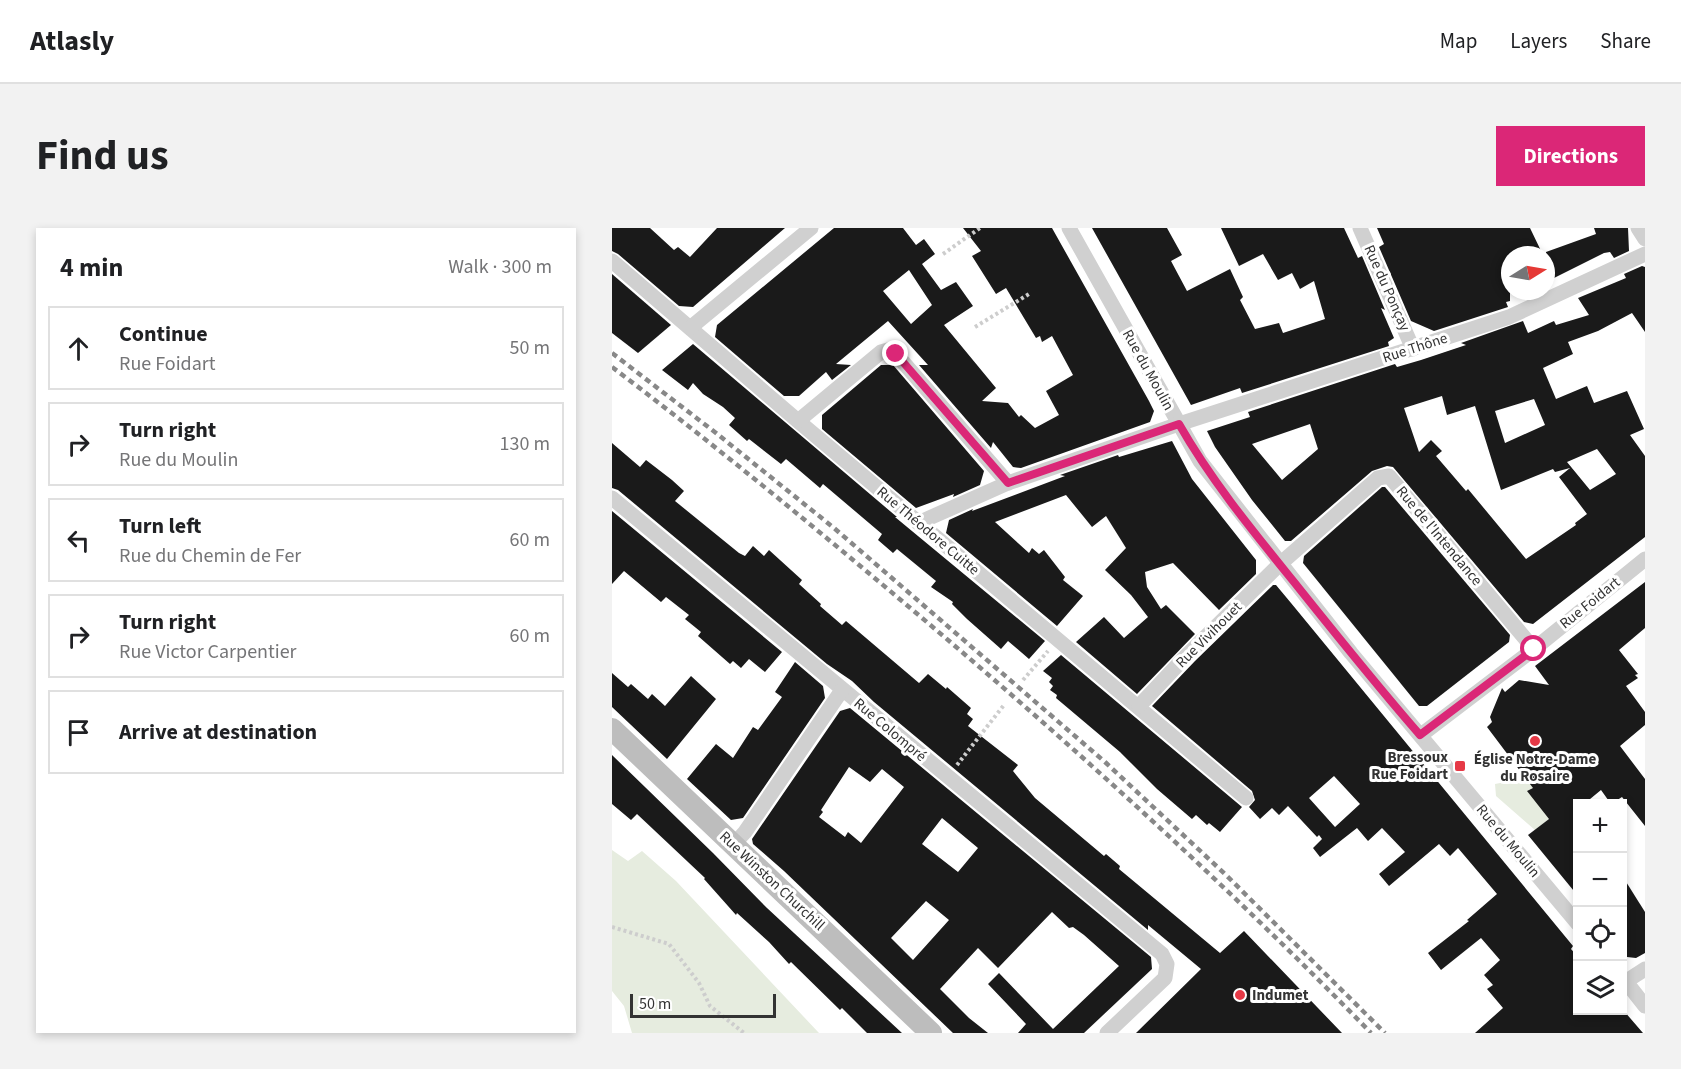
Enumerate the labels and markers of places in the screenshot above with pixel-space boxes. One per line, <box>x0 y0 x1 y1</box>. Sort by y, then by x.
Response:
marker: Église Notre-Dame du Rosaire <box>1528 734 1542 748</box>
place label: Bressoux Rue Foidart <box>1371 747 1448 785</box>
place label: Église Notre-Dame du Rosaire <box>1474 749 1596 787</box>
marker: Bressoux Rue Foidart <box>1453 759 1467 773</box>
place label: Indumet <box>1252 985 1309 1006</box>
marker: Indumet <box>1233 988 1247 1002</box>

